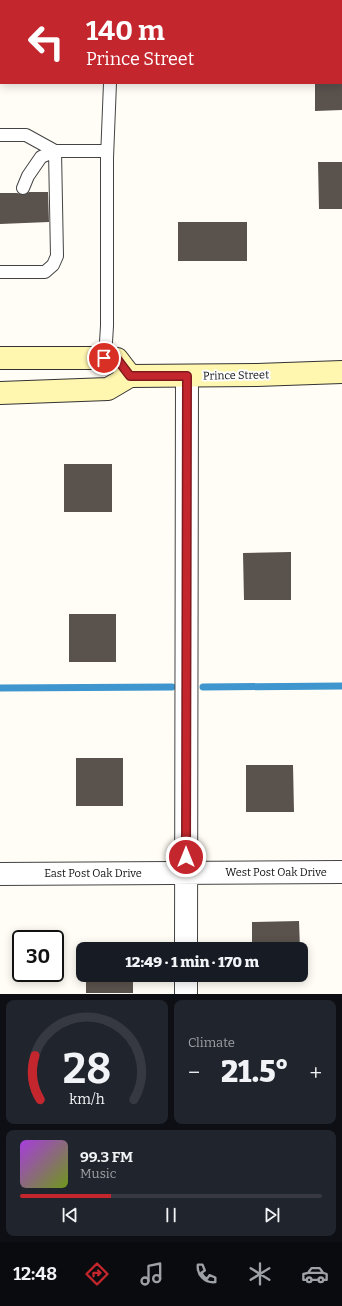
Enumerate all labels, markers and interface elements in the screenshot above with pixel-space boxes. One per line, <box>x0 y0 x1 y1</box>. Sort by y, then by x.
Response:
text: 140 m <box>86 14 165 47</box>
icon: left <box>20 16 72 68</box>
text: Prince Street <box>86 48 194 70</box>
pin <box>87 341 121 375</box>
icon: arrive <box>93 347 115 369</box>
street label: Prince Street <box>203 368 269 383</box>
position arrow <box>165 836 207 878</box>
street label: West Post Oak Drive <box>225 866 327 879</box>
street label: East Post Oak Drive <box>44 867 142 880</box>
speed limit sign: 30 <box>12 930 64 982</box>
text: 12:49 · 1 min · 170 m <box>125 953 259 971</box>
text: Climate <box>188 1035 235 1050</box>
text: 28 <box>63 1044 111 1094</box>
text: 21.5° <box>221 1054 289 1090</box>
text: − <box>188 1059 200 1086</box>
text: + <box>309 1059 322 1086</box>
text: km/h <box>69 1091 105 1108</box>
text: 99.3 FM <box>80 1148 133 1166</box>
text: Music <box>80 1166 116 1181</box>
icon: previous <box>59 1204 81 1226</box>
icon: pause <box>160 1204 182 1226</box>
icon: next <box>261 1204 283 1226</box>
icon: directions <box>83 1260 111 1288</box>
icon: music <box>138 1260 166 1288</box>
icon: phone <box>192 1260 220 1288</box>
icon: climate <box>246 1260 274 1288</box>
icon: car <box>301 1260 329 1288</box>
text: 12:48 <box>13 1263 57 1285</box>

